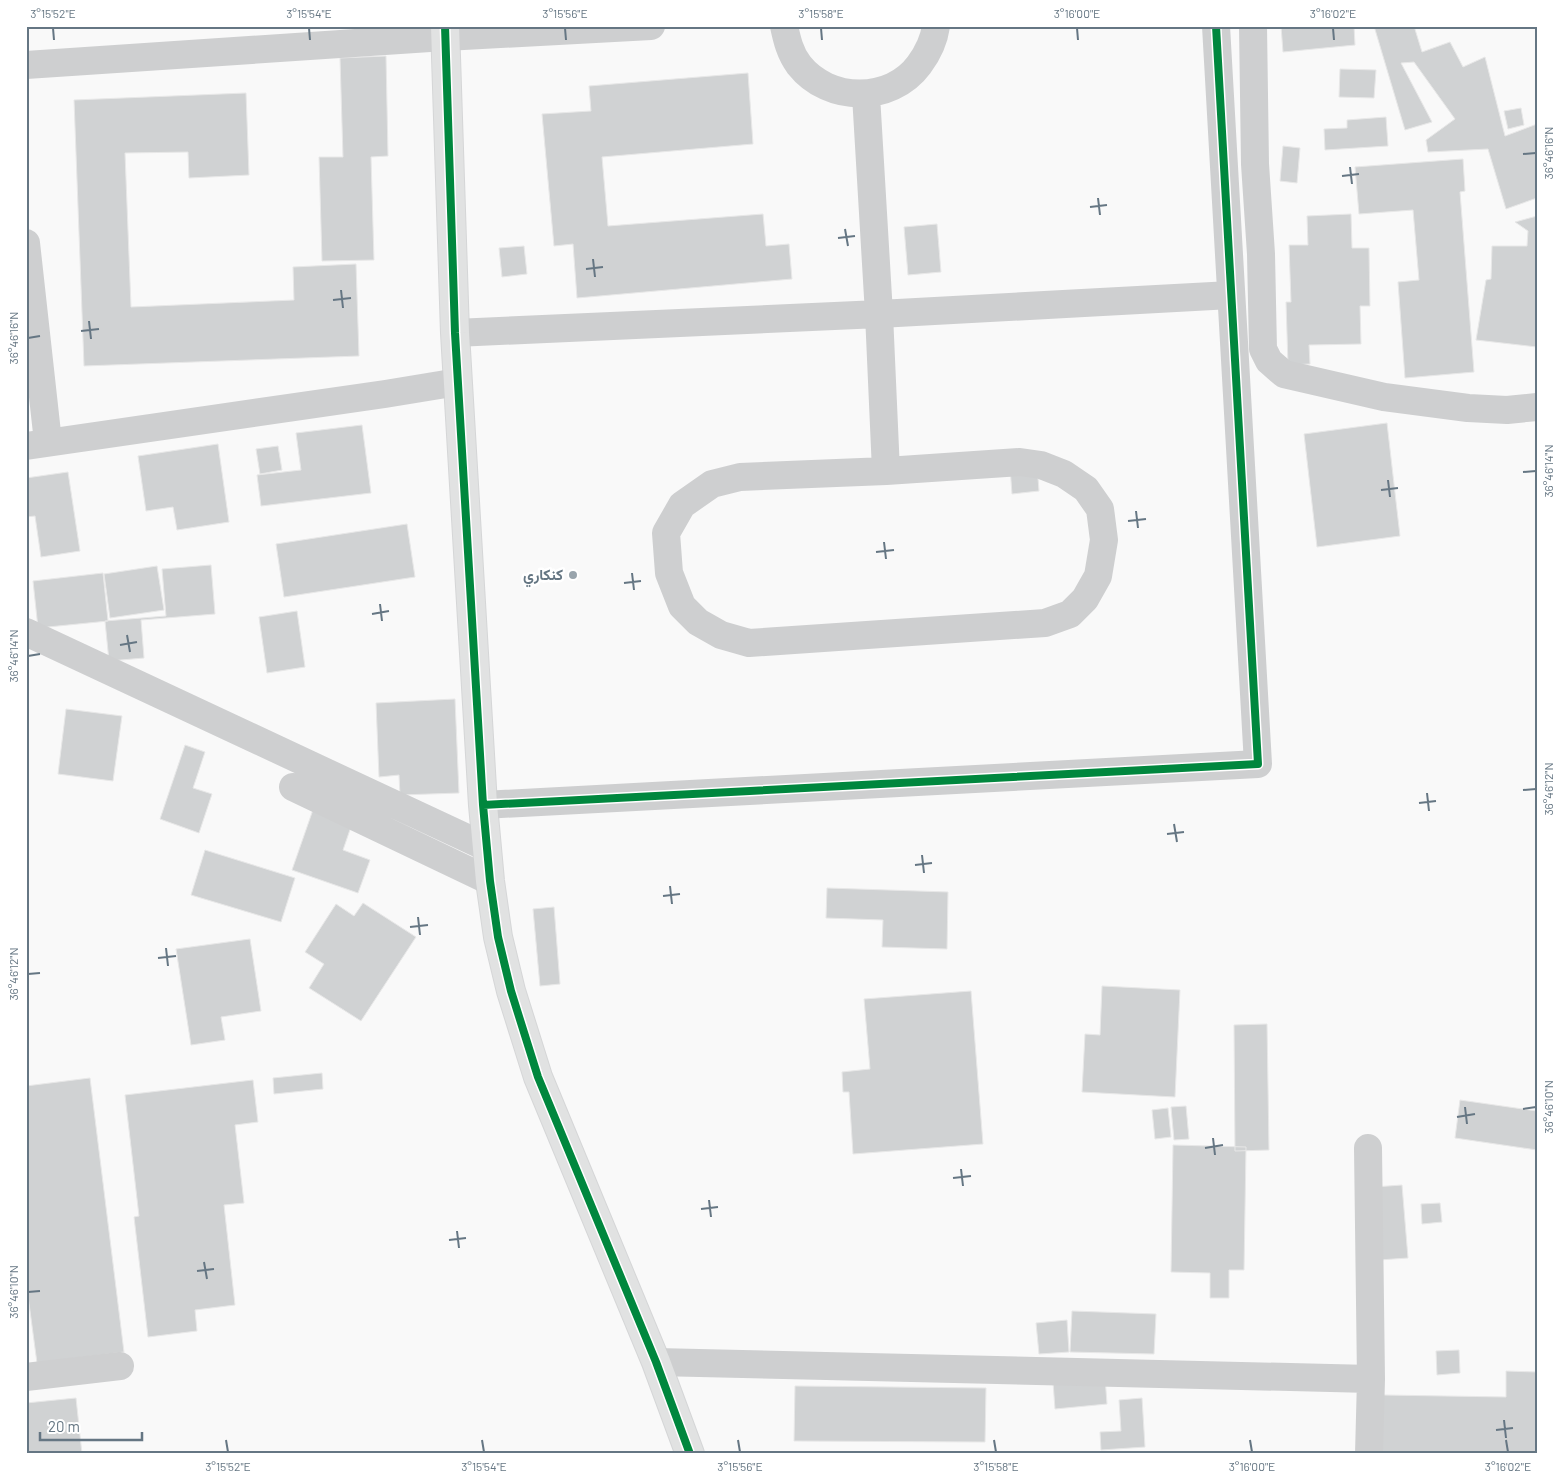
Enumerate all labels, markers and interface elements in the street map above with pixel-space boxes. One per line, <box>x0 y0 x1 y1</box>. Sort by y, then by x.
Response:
text: 3°15'52"E <box>30 6 76 20</box>
text: 3°15'54"E <box>286 6 332 20</box>
text: 3°15'56"E <box>542 6 588 20</box>
text: 3°15'58"E <box>798 6 844 20</box>
text: 3°16'00"E <box>1054 6 1100 20</box>
text: 3°16'02"E <box>1310 6 1356 20</box>
text: 36°46'16"N <box>1541 127 1555 179</box>
text: 36°46'16"N <box>6 312 20 364</box>
text: 36°46'14"N <box>1541 444 1555 498</box>
place label: كنكاري <box>523 565 563 588</box>
marker: كنكاري <box>567 569 579 581</box>
text: 36°46'14"N <box>6 629 20 683</box>
text: 36°46'12"N <box>1541 762 1555 816</box>
text: 36°46'12"N <box>6 947 20 1001</box>
text: 36°46'10"N <box>1541 1080 1555 1134</box>
text: 36°46'10"N <box>6 1265 20 1319</box>
scale bar <box>40 1410 142 1442</box>
text: 20 m <box>48 1417 80 1435</box>
text: 3°15'52"E <box>205 1459 251 1473</box>
text: 3°15'54"E <box>461 1459 507 1473</box>
text: 3°15'56"E <box>717 1459 763 1473</box>
text: 3°15'58"E <box>973 1459 1019 1473</box>
text: 3°16'00"E <box>1229 1459 1275 1473</box>
text: 3°16'02"E <box>1485 1459 1531 1473</box>

